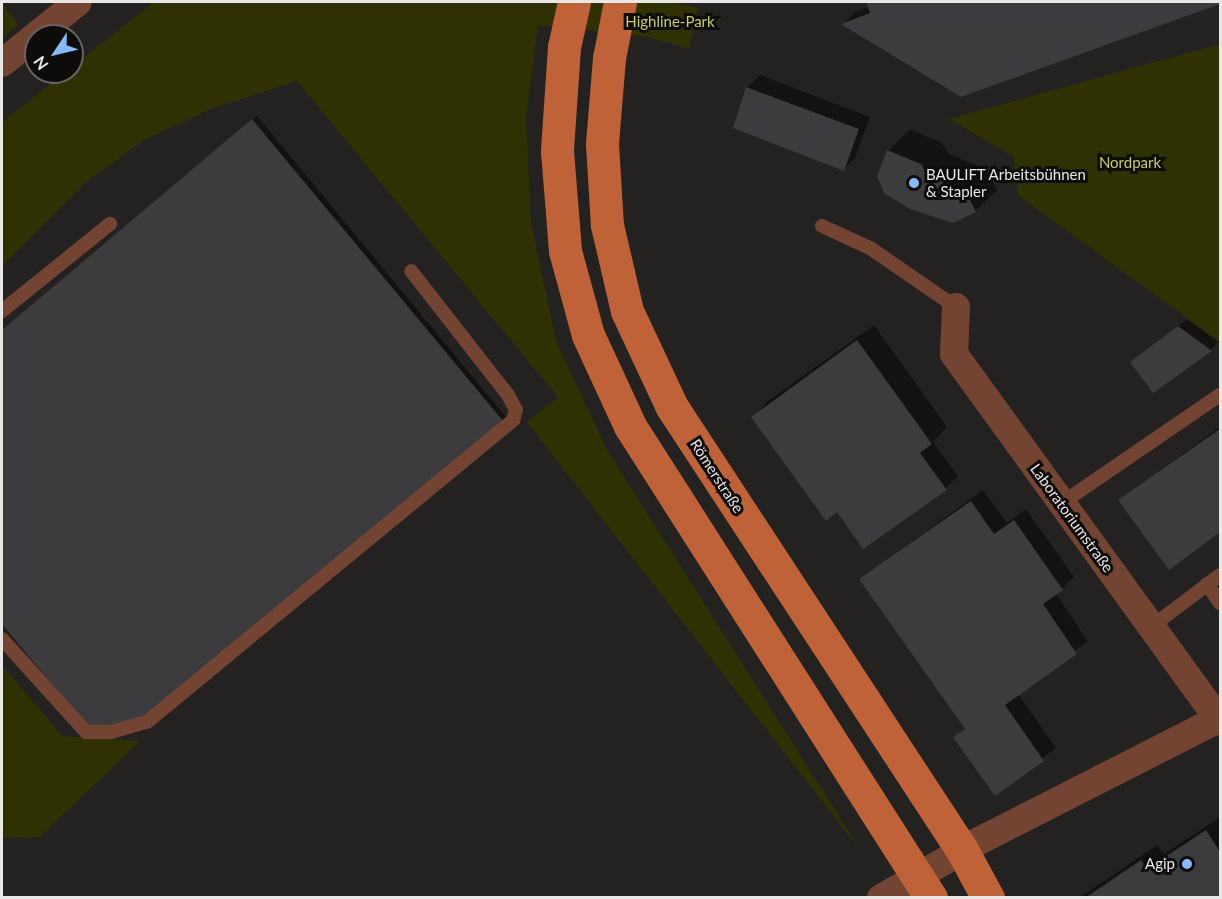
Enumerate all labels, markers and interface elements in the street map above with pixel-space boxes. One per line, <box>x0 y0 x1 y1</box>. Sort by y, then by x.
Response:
park label: Highline-Park <box>625 13 715 31</box>
north arrow <box>24 24 84 84</box>
text: N <box>29 53 52 74</box>
park label: Nordpark <box>1099 154 1161 172</box>
place label: BAULIFT Arbeitsbühnen & Stapler <box>926 165 1087 200</box>
marker: BAULIFT Arbeitsbühnen & Stapler <box>907 176 921 190</box>
street label: Römerstraße <box>686 436 748 516</box>
street label: Laboratoriumstraße <box>1027 460 1117 576</box>
place label: Agip <box>1145 855 1175 873</box>
marker: Agip <box>1180 857 1194 871</box>

